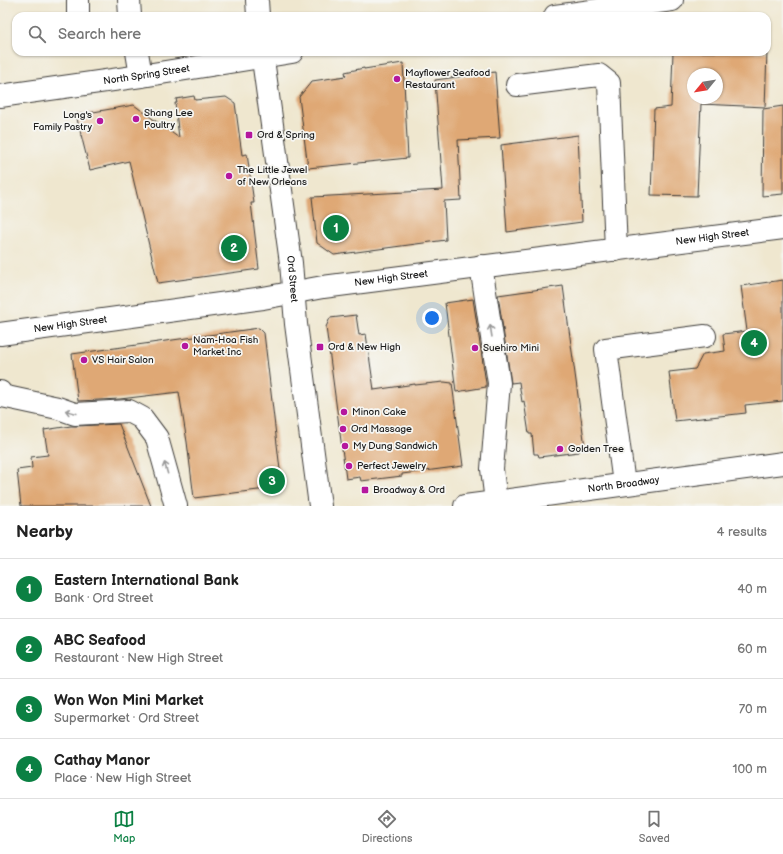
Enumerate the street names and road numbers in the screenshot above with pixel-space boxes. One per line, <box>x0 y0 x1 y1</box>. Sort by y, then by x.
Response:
street label: North Spring Street <box>102 62 191 87</box>
street label: New High Street <box>675 226 750 248</box>
street label: Ord Street <box>284 255 300 303</box>
street label: New High Street <box>354 268 428 289</box>
street label: New High Street <box>33 313 108 335</box>
street label: North Broadway <box>587 474 661 495</box>

